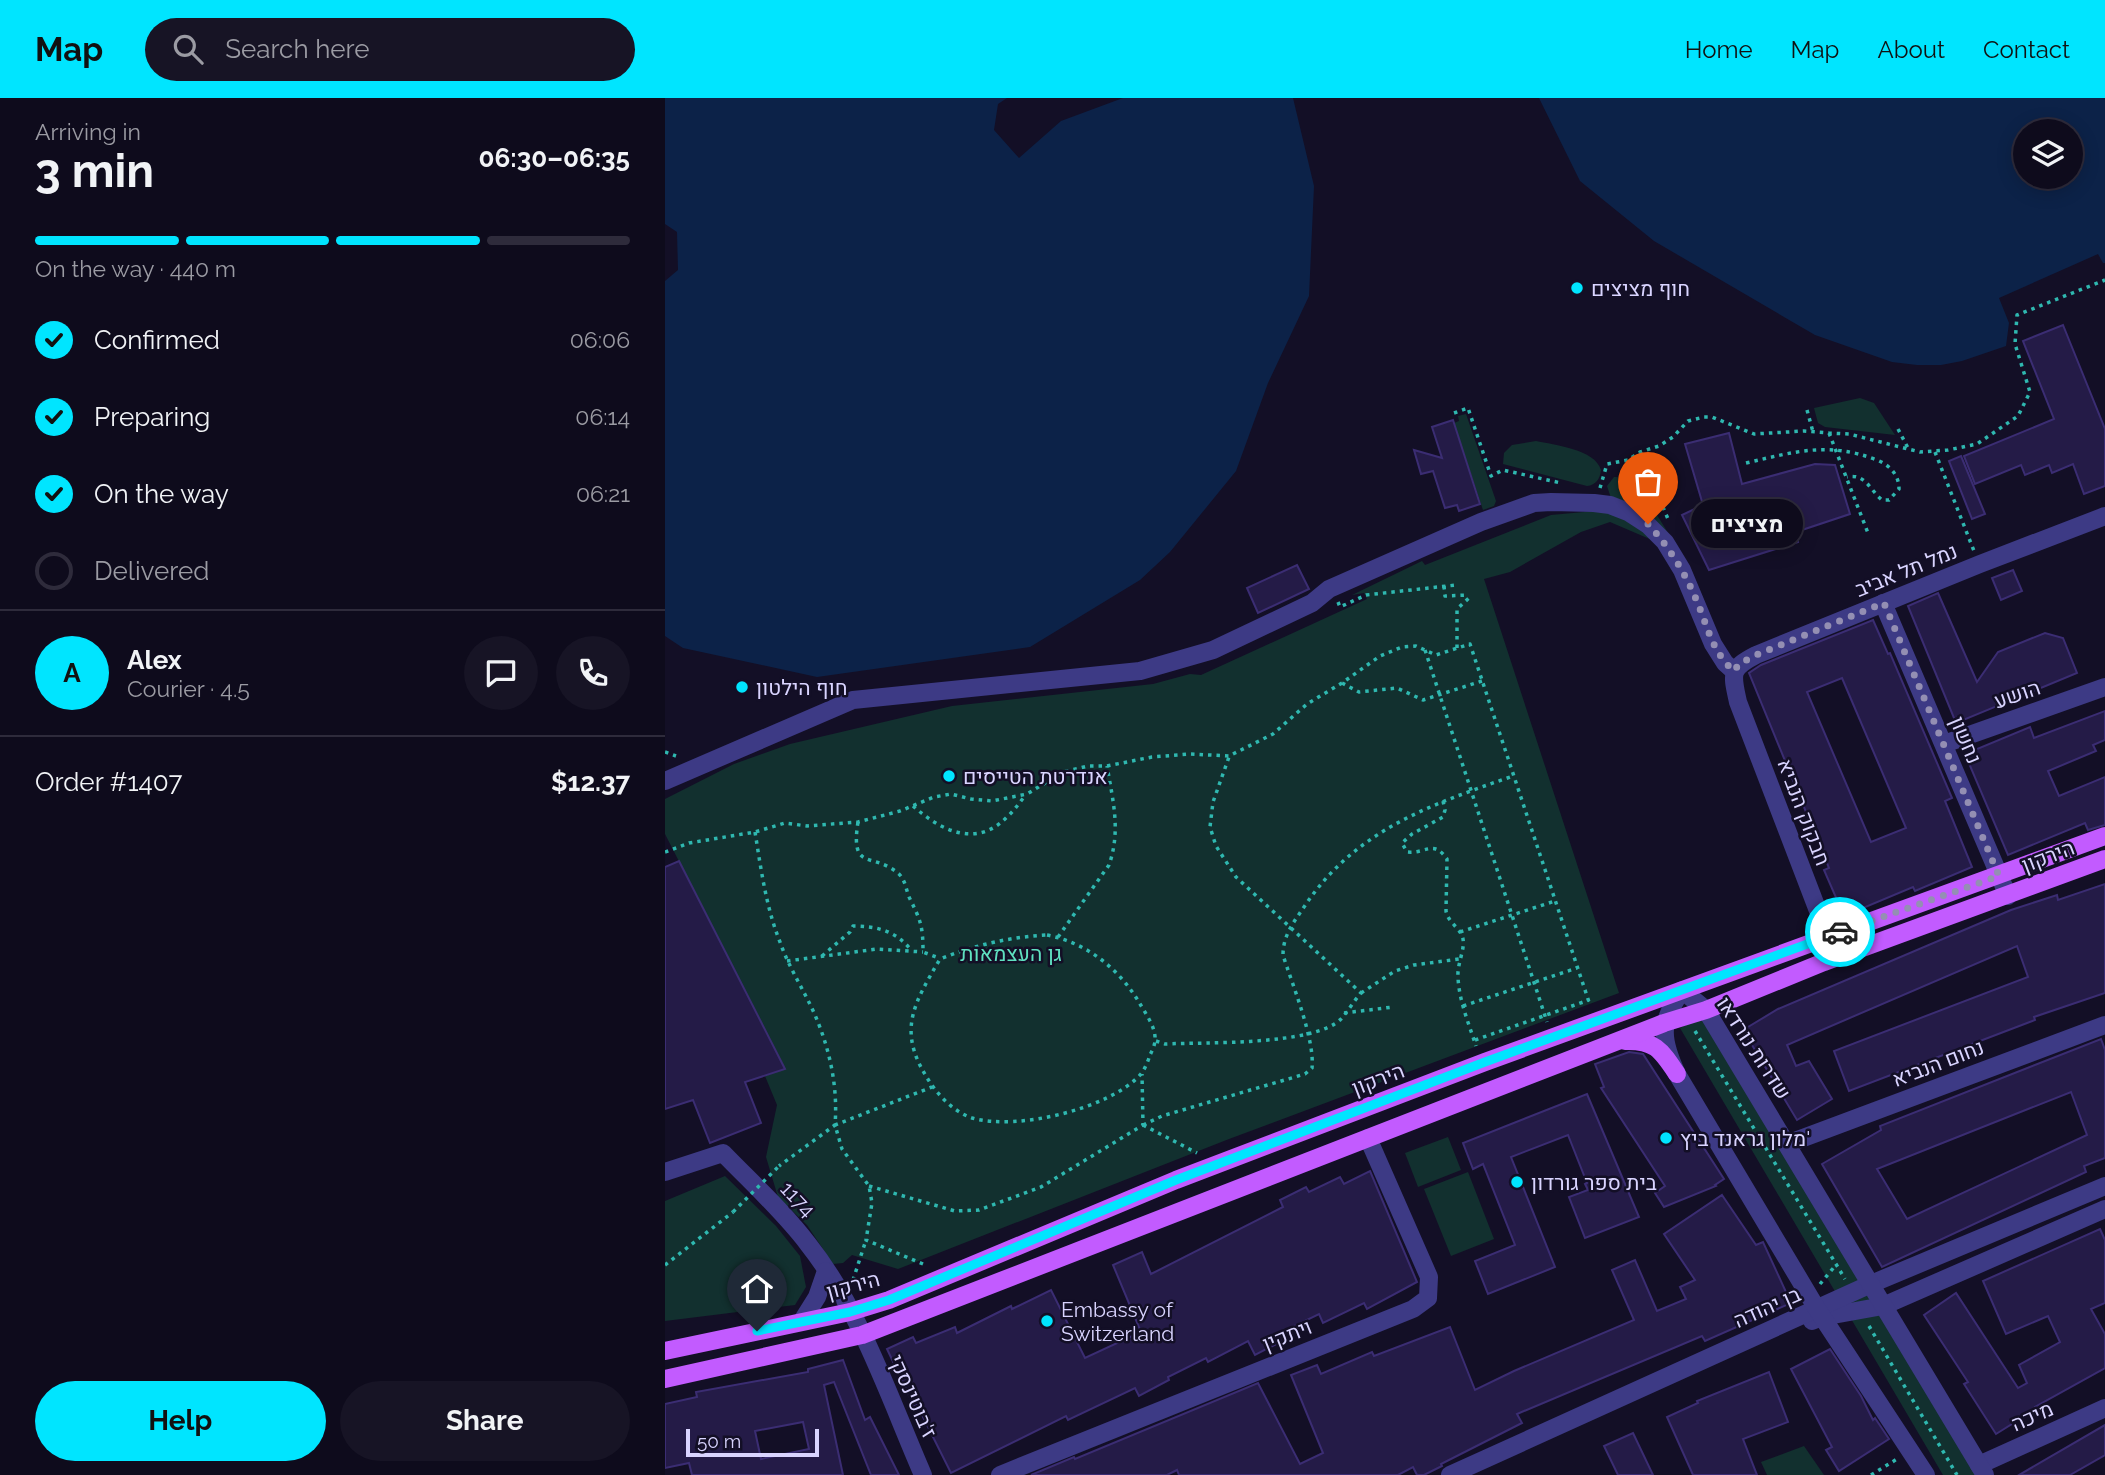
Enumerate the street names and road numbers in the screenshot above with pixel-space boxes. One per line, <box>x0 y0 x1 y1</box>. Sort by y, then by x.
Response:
street label: נמל תל אביב <box>1851 538 1961 602</box>
street label: הושע <box>1991 674 2043 714</box>
street label: נחשון <box>1945 712 1987 768</box>
street label: חבקוק הנביא <box>1772 755 1836 869</box>
street label: הירקון <box>2018 835 2078 877</box>
street label: שדרות נורדאו <box>1712 992 1796 1104</box>
street label: נחום הנביא <box>1889 1034 1987 1092</box>
street label: הירקון <box>1348 1058 1408 1100</box>
street label: 1174 <box>775 1176 821 1222</box>
street label: הירקון <box>824 1266 882 1304</box>
street label: בן יהודה <box>1730 1281 1804 1333</box>
street label: ויתקין <box>1259 1314 1315 1356</box>
street label: ז'בוטינסקי <box>884 1350 942 1442</box>
street label: מיכה <box>2007 1396 2057 1436</box>

